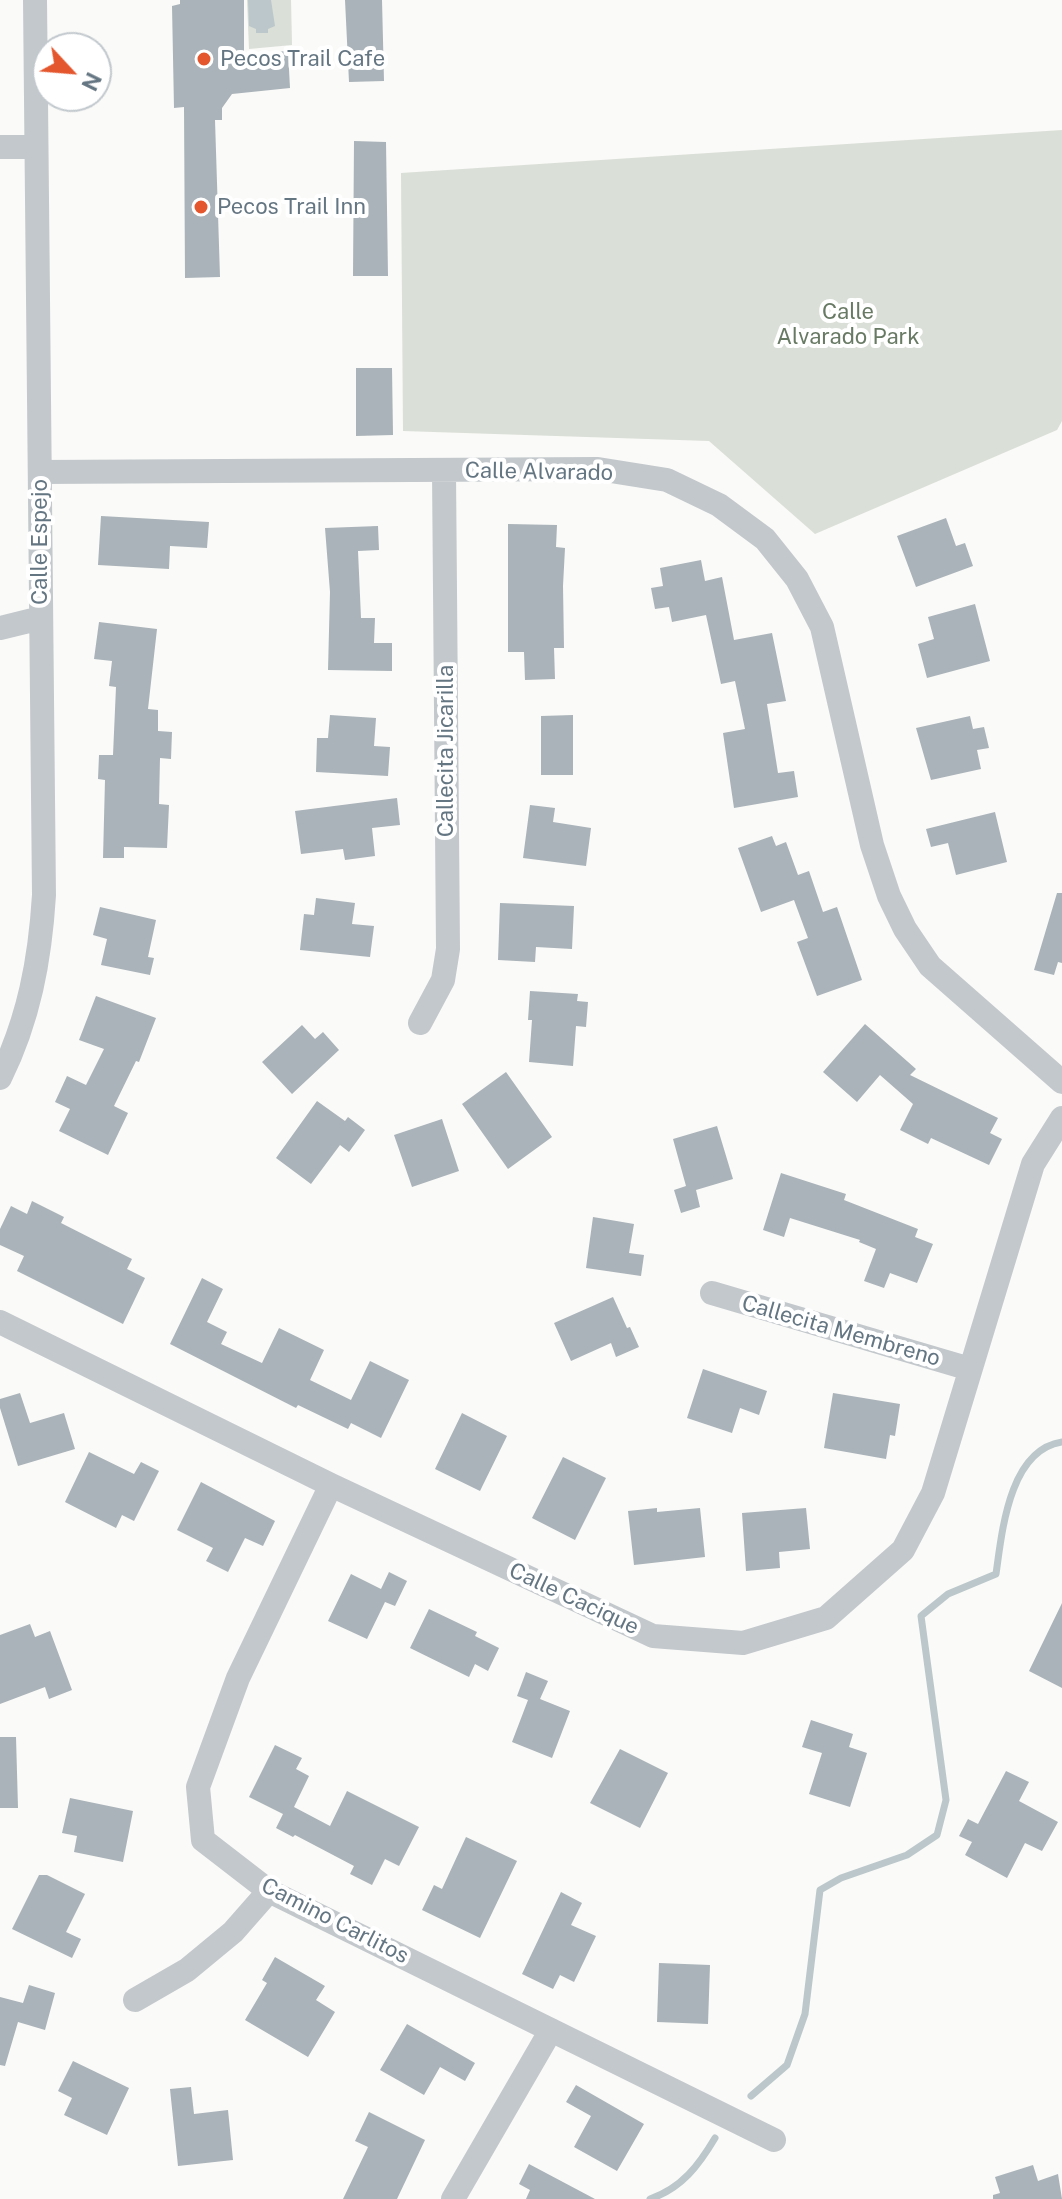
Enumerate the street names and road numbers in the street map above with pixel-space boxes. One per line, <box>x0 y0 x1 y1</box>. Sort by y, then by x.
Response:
street label: Calle Alvarado <box>465 458 613 486</box>
street label: Calle Espejo <box>27 479 53 605</box>
street label: Callecita Jicarilla <box>433 665 459 837</box>
street label: Callecita Membreno <box>739 1290 943 1372</box>
street label: Calle Cacique <box>505 1557 643 1641</box>
street label: Camino Carlitos <box>257 1873 413 1969</box>

